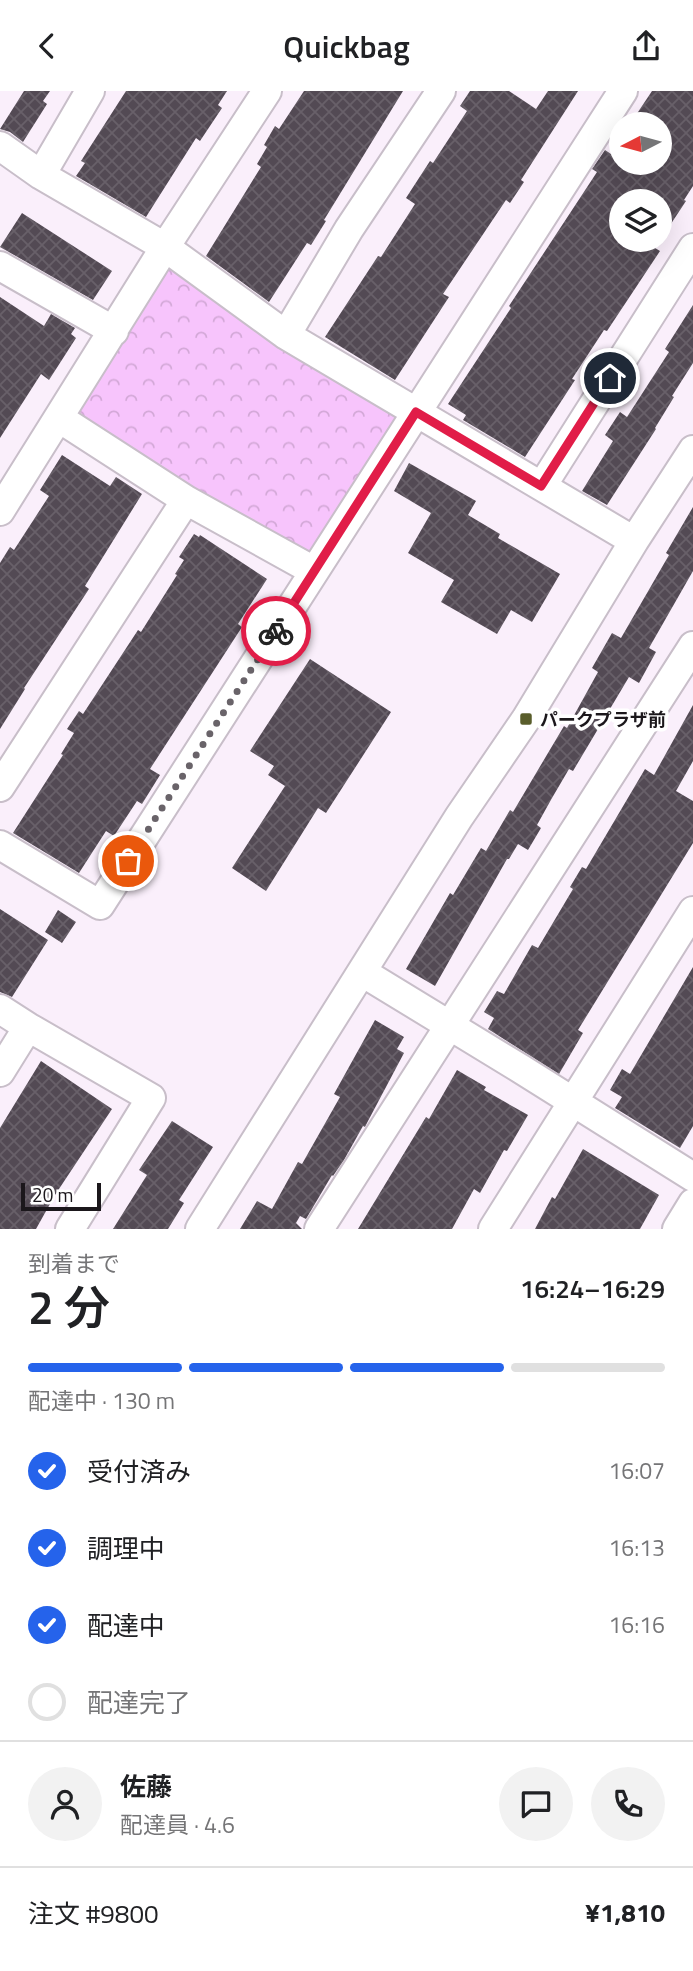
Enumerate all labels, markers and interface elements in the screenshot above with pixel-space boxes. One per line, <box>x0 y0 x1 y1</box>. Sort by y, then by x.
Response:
text: Quickbag <box>283 22 410 70</box>
icon: back <box>28 27 66 65</box>
icon: share <box>627 27 665 65</box>
north arrow <box>609 112 672 175</box>
map controls <box>609 112 672 252</box>
button: layers <box>609 189 672 252</box>
pin <box>580 348 640 408</box>
icon: home <box>591 359 629 397</box>
courier <box>241 596 311 666</box>
icon: bike <box>257 612 295 650</box>
place label: パークプラザ前 <box>540 706 666 733</box>
marker: パークプラザ前 <box>518 711 534 727</box>
pin <box>98 831 158 891</box>
icon: bag <box>109 842 147 880</box>
scale bar <box>21 1180 102 1212</box>
text: 20 m <box>32 1180 73 1209</box>
text: 到着まで <box>28 1246 120 1281</box>
text: 16:24–16:29 <box>520 1269 665 1308</box>
text: 2 分 <box>28 1272 110 1342</box>
text: 配達中 · 130 m <box>28 1383 175 1418</box>
icon: check <box>28 1452 66 1490</box>
text: 受付済み <box>87 1452 191 1491</box>
text: 16:07 <box>608 1453 665 1488</box>
icon: check <box>28 1529 66 1567</box>
text: 調理中 <box>87 1529 165 1568</box>
text: 16:13 <box>608 1530 665 1565</box>
icon: check <box>28 1606 66 1644</box>
text: 配達中 <box>87 1606 165 1645</box>
text: 16:16 <box>608 1607 665 1642</box>
text: 配達完了 <box>87 1683 191 1722</box>
button: person <box>28 1767 102 1841</box>
text: 佐藤 <box>120 1767 172 1806</box>
button: chat <box>499 1767 573 1841</box>
button: phone <box>591 1767 665 1841</box>
text: 配達員 · 4.6 <box>120 1807 235 1842</box>
text: ¥1,810 <box>585 1893 665 1932</box>
text: 注文 #9800 <box>28 1894 159 1933</box>

